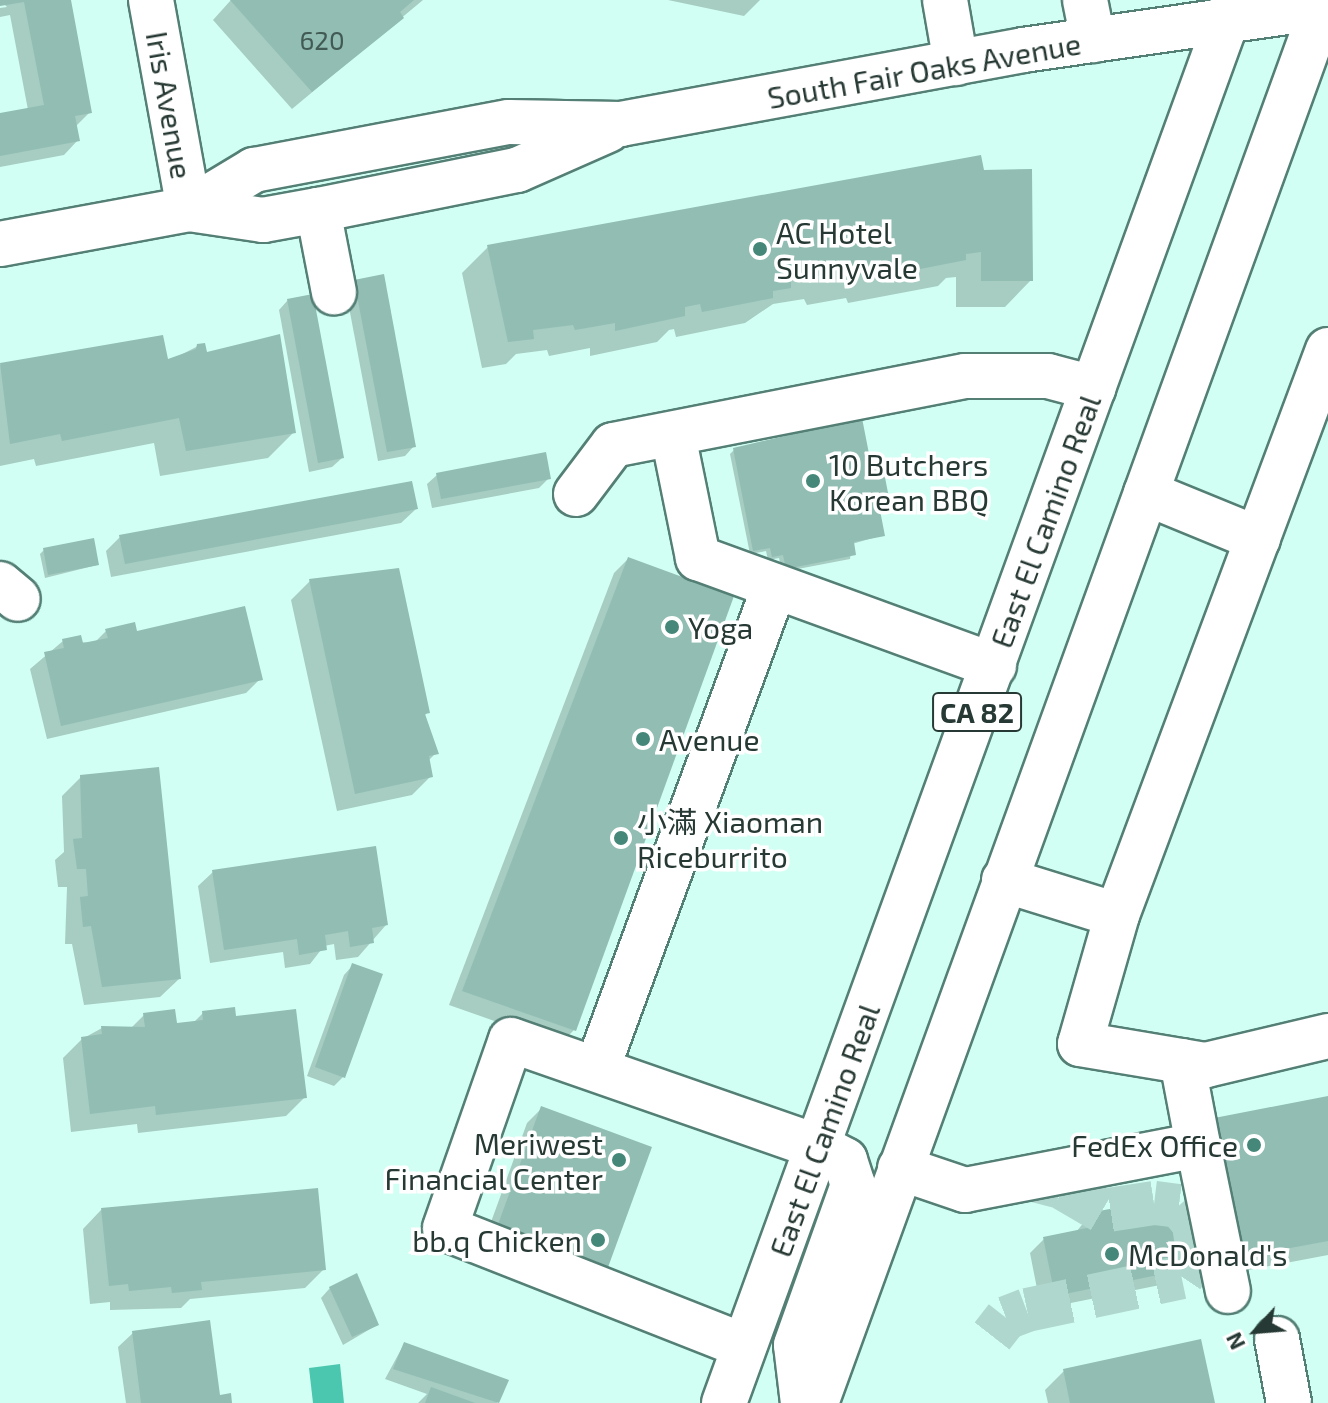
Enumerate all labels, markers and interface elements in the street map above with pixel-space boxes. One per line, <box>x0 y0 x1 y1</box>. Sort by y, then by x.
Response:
house number: 620 <box>299 24 345 56</box>
street label: South Fair Oaks Avenue <box>764 25 1084 115</box>
street label: Iris Avenue <box>139 28 201 182</box>
place label: AC Hotel Sunnyvale <box>776 214 918 284</box>
marker: AC Hotel Sunnyvale <box>751 240 769 258</box>
street label: East El Camino Real <box>982 389 1108 653</box>
place label: 10 Butchers Korean BBQ <box>829 446 989 516</box>
marker: 10 Butchers Korean BBQ <box>804 472 822 490</box>
place label: Yoga <box>688 609 753 645</box>
marker: Yoga <box>663 618 681 636</box>
road number: CA 82 <box>931 688 1023 736</box>
place label: Avenue <box>659 721 760 757</box>
marker: Avenue <box>634 730 652 748</box>
place label: 小滿 Xiaoman Riceburrito <box>637 803 823 874</box>
marker: 小滿 Xiaoman Riceburrito <box>612 829 630 847</box>
street label: East El Camino Real <box>761 998 887 1262</box>
place label: Meriwest Financial Center <box>384 1125 603 1196</box>
place label: FedEx Office <box>1071 1127 1238 1163</box>
marker: FedEx Office <box>1245 1136 1263 1154</box>
marker: Meriwest Financial Center <box>610 1151 628 1169</box>
place label: bb.q Chicken <box>412 1222 582 1258</box>
marker: bb.q Chicken <box>589 1231 607 1249</box>
place label: McDonald's <box>1128 1236 1287 1272</box>
marker: McDonald's <box>1103 1245 1121 1263</box>
north arrow <box>1216 1291 1296 1371</box>
text: N <box>1219 1329 1250 1354</box>

